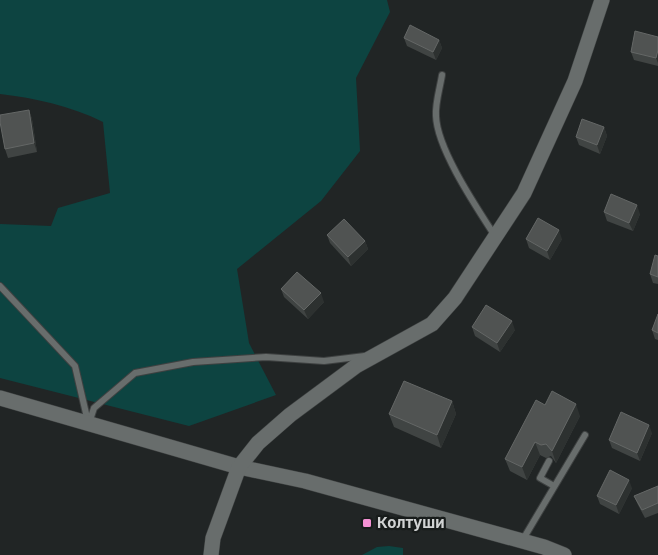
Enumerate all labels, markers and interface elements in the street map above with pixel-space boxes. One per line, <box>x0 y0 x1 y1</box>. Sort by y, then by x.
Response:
place label: Колтуши <box>377 513 445 532</box>
marker: Колтуши <box>361 517 373 529</box>

